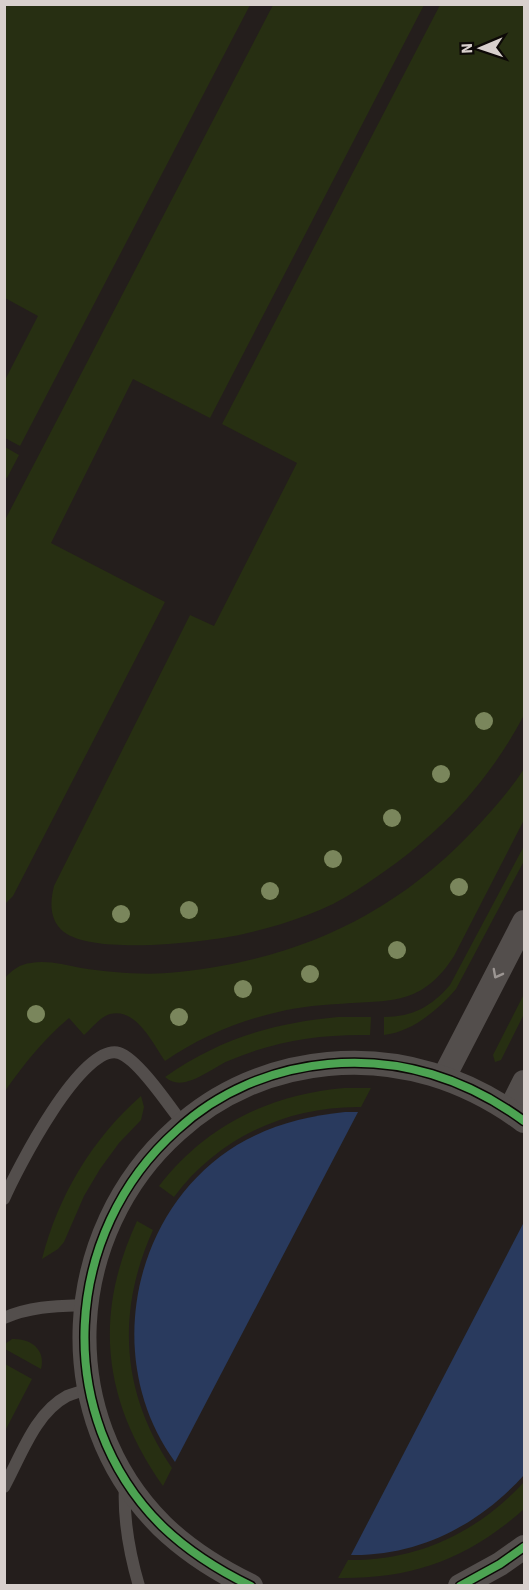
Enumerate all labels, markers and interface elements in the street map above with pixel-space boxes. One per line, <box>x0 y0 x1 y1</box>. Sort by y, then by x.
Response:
north arrow <box>451 18 511 78</box>
text: N <box>456 43 478 54</box>
one-way arrow <box>493 968 505 979</box>

